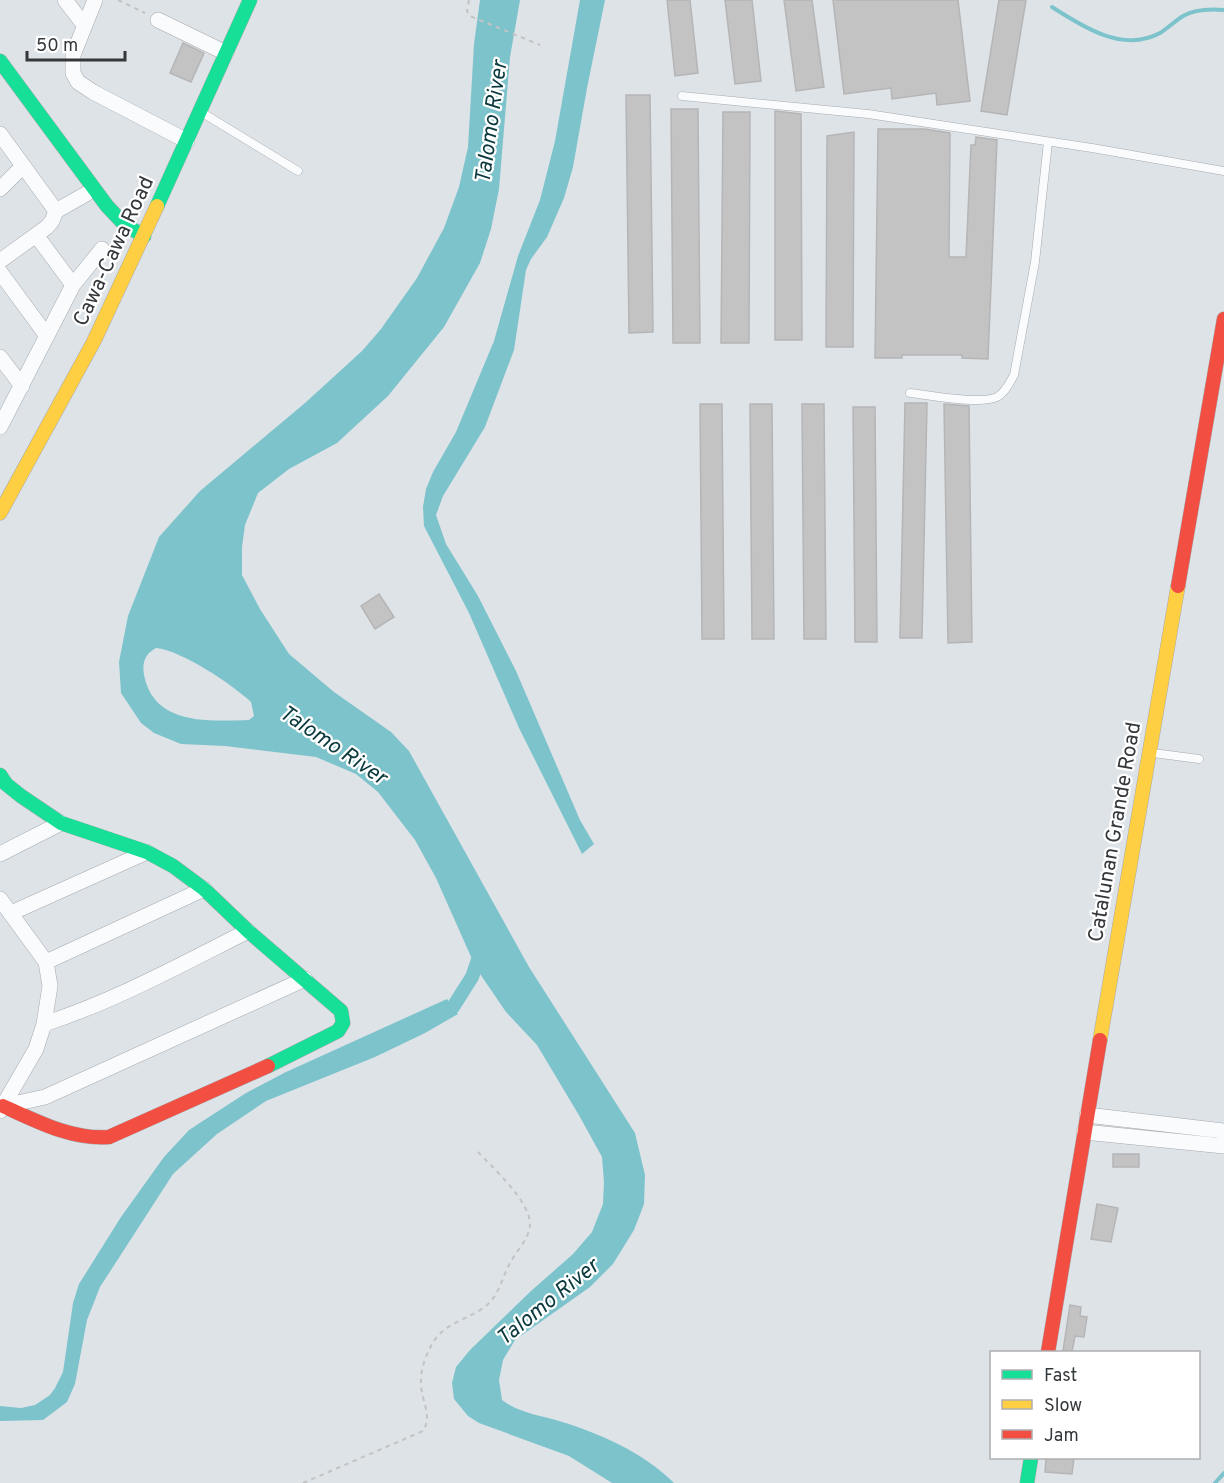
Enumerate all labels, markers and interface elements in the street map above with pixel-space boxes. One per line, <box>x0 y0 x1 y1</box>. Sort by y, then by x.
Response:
scale bar <box>27 24 124 62</box>
text: 50 m <box>36 35 78 58</box>
water label: Talomo River <box>470 57 515 186</box>
street label: Cawa-Cawa Road <box>68 172 161 331</box>
water label: Talomo River <box>274 700 393 793</box>
street label: Catalunan Grande Road <box>1083 720 1148 944</box>
water label: Talomo River <box>492 1252 607 1352</box>
legend <box>990 1351 1200 1459</box>
text: Fast <box>1044 1365 1077 1388</box>
text: Slow <box>1044 1395 1082 1418</box>
text: Jam <box>1044 1425 1079 1448</box>

